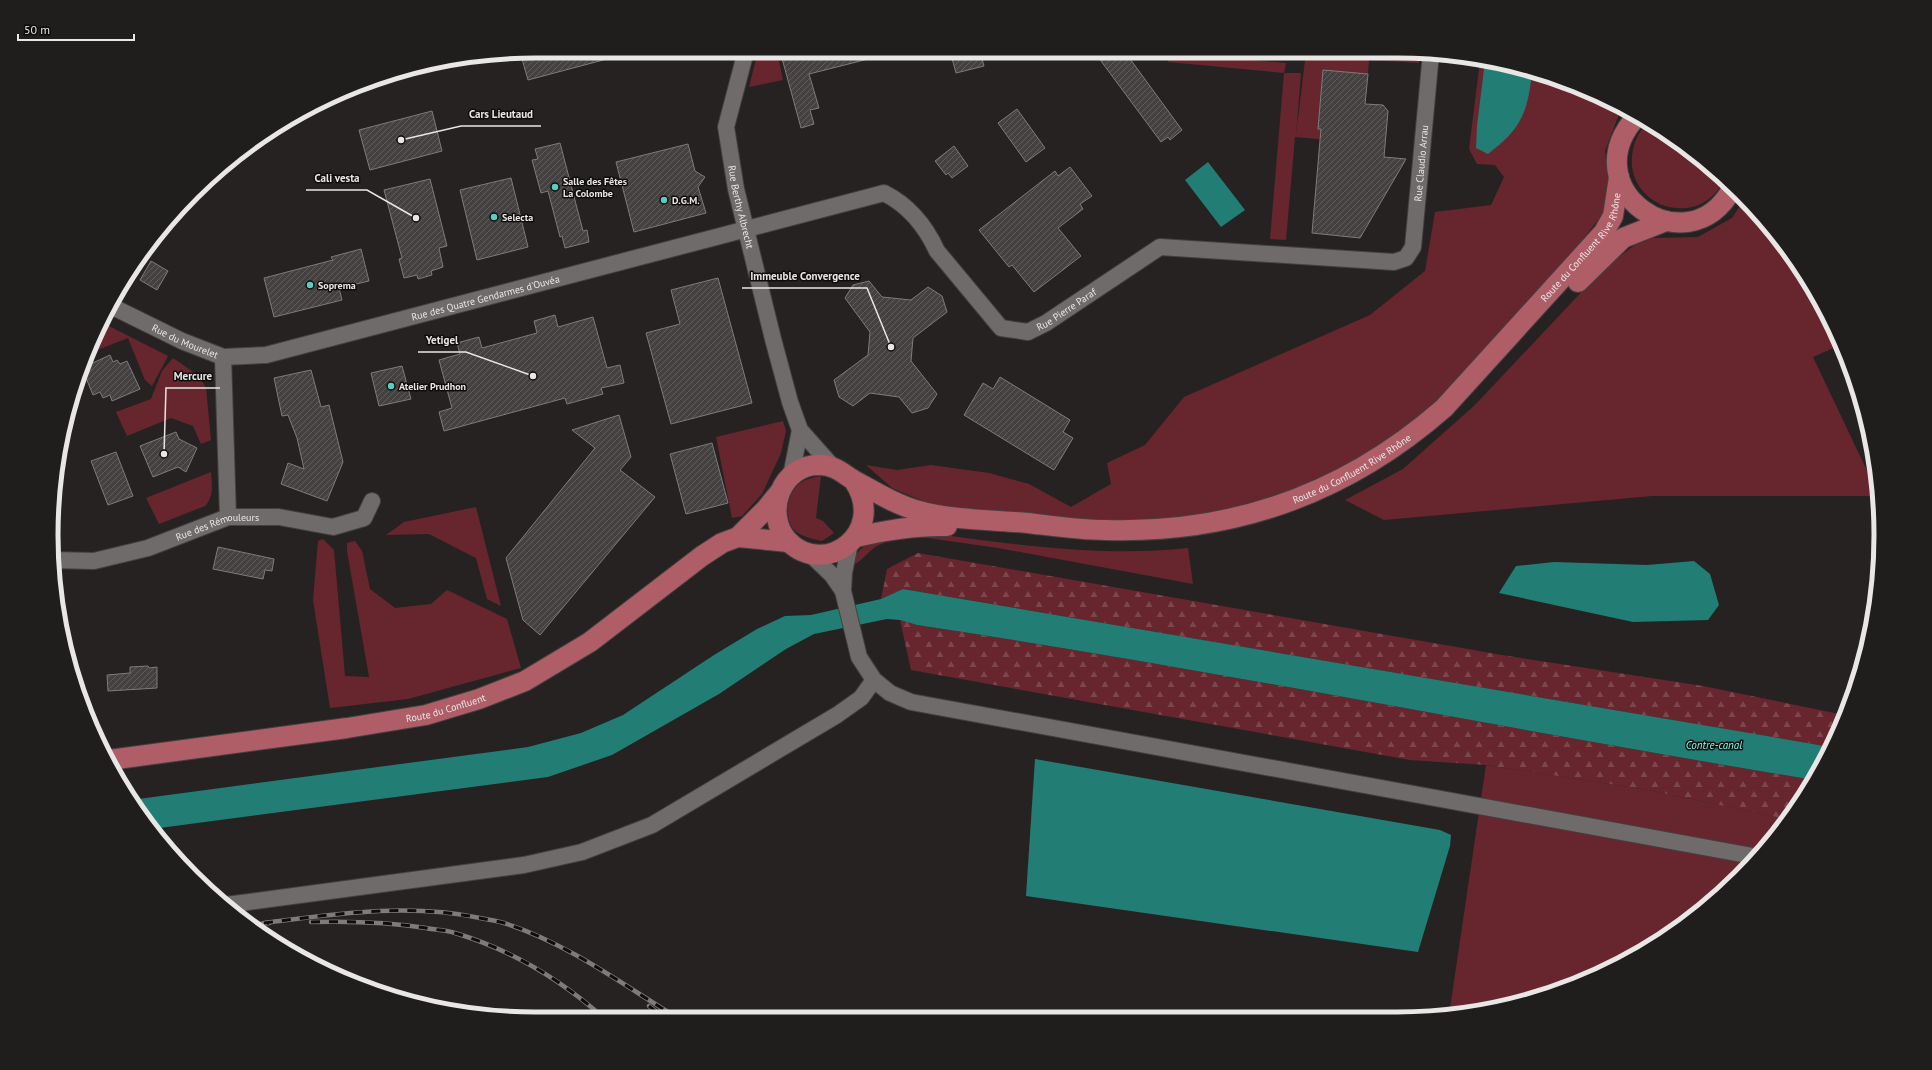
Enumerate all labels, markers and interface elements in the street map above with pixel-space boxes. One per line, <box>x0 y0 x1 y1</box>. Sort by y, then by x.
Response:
scale bar <box>18 16 134 42</box>
text: 50 m <box>24 22 50 37</box>
callout: Cars Lieutaud <box>461 103 541 126</box>
text: Cars Lieutaud <box>469 107 533 121</box>
street label: Rue Claudio Arrau <box>1411 124 1431 202</box>
street label: Rue Berthy Albrecht <box>725 164 757 251</box>
callout: Cali vesta <box>306 167 367 190</box>
text: Cali vesta <box>315 171 359 185</box>
place label: Salle des Fêtes La Colombe <box>563 175 627 200</box>
marker: Salle des Fêtes La Colombe <box>550 182 560 192</box>
street label: Route du Confluent Rive Rhône <box>1538 192 1623 305</box>
place label: D.G.M. <box>672 194 700 207</box>
marker: D.G.M. <box>659 195 669 205</box>
place label: Selecta <box>502 211 533 224</box>
marker: Selecta <box>489 212 499 222</box>
callout: Immeuble Convergence <box>742 265 867 288</box>
text: Immeuble Convergence <box>750 269 860 283</box>
street label: Rue des Quatre Gendarmes d'Ouvéa <box>410 272 561 324</box>
place label: Soprema <box>318 279 356 292</box>
marker: Soprema <box>305 280 315 290</box>
street label: Rue Pierre Paraf <box>1034 285 1099 334</box>
street label: Rue du Mourelet <box>150 321 220 362</box>
callout: Yetigel <box>418 329 466 352</box>
text: Yetigel <box>425 333 459 347</box>
callout: Mercure <box>166 365 220 388</box>
text: Mercure <box>174 369 213 383</box>
place label: Atelier Prudhon <box>399 380 466 393</box>
marker: Atelier Prudhon <box>386 381 396 391</box>
street label: Route du Confluent Rive Rhône <box>1291 431 1414 507</box>
street label: Rue des Rémouleurs <box>174 511 259 544</box>
street label: Route du Confluent <box>405 691 488 725</box>
water label: Contre-canal <box>1686 738 1742 752</box>

